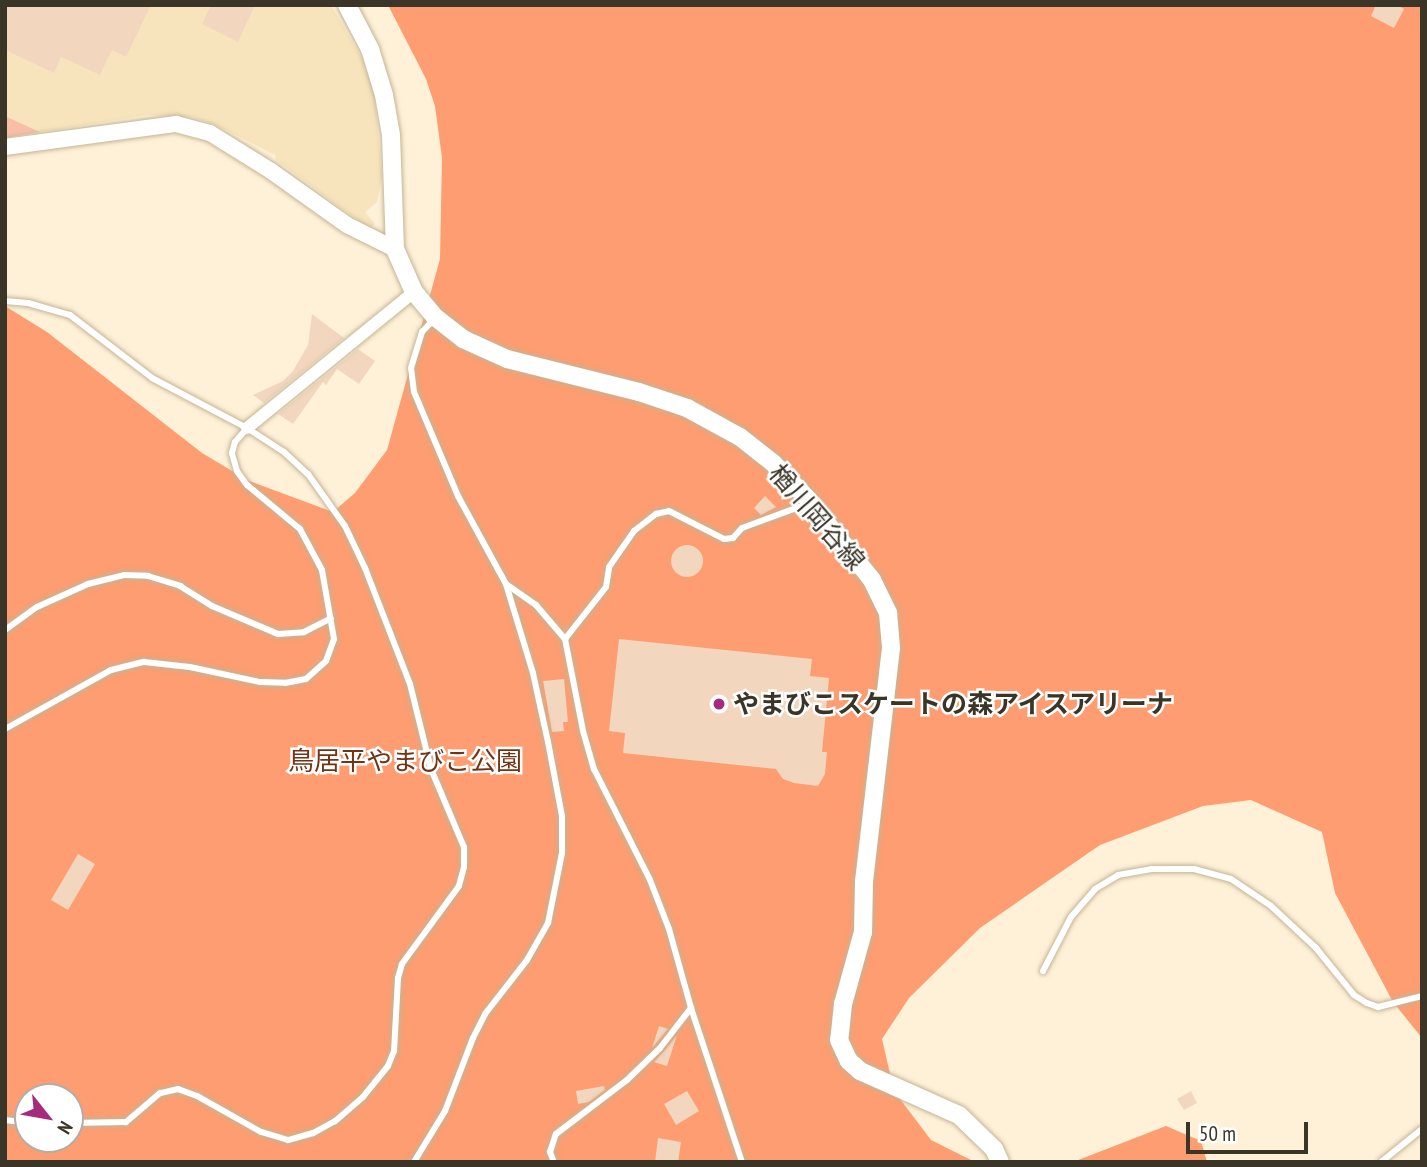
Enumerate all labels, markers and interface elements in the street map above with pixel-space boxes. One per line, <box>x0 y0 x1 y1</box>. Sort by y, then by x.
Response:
street label: 楢川岡谷線 <box>763 458 871 576</box>
place label: やまびこスケートの森アイスアリーナ <box>733 688 1175 720</box>
marker: やまびこスケートの森アイスアリーナ <box>711 696 727 712</box>
park label: 鳥居平やまびこ公園 <box>288 745 522 777</box>
north arrow <box>14 1083 84 1153</box>
scale bar <box>1189 1108 1312 1152</box>
text: N <box>52 1117 78 1138</box>
text: 50 m <box>1199 1120 1236 1147</box>

